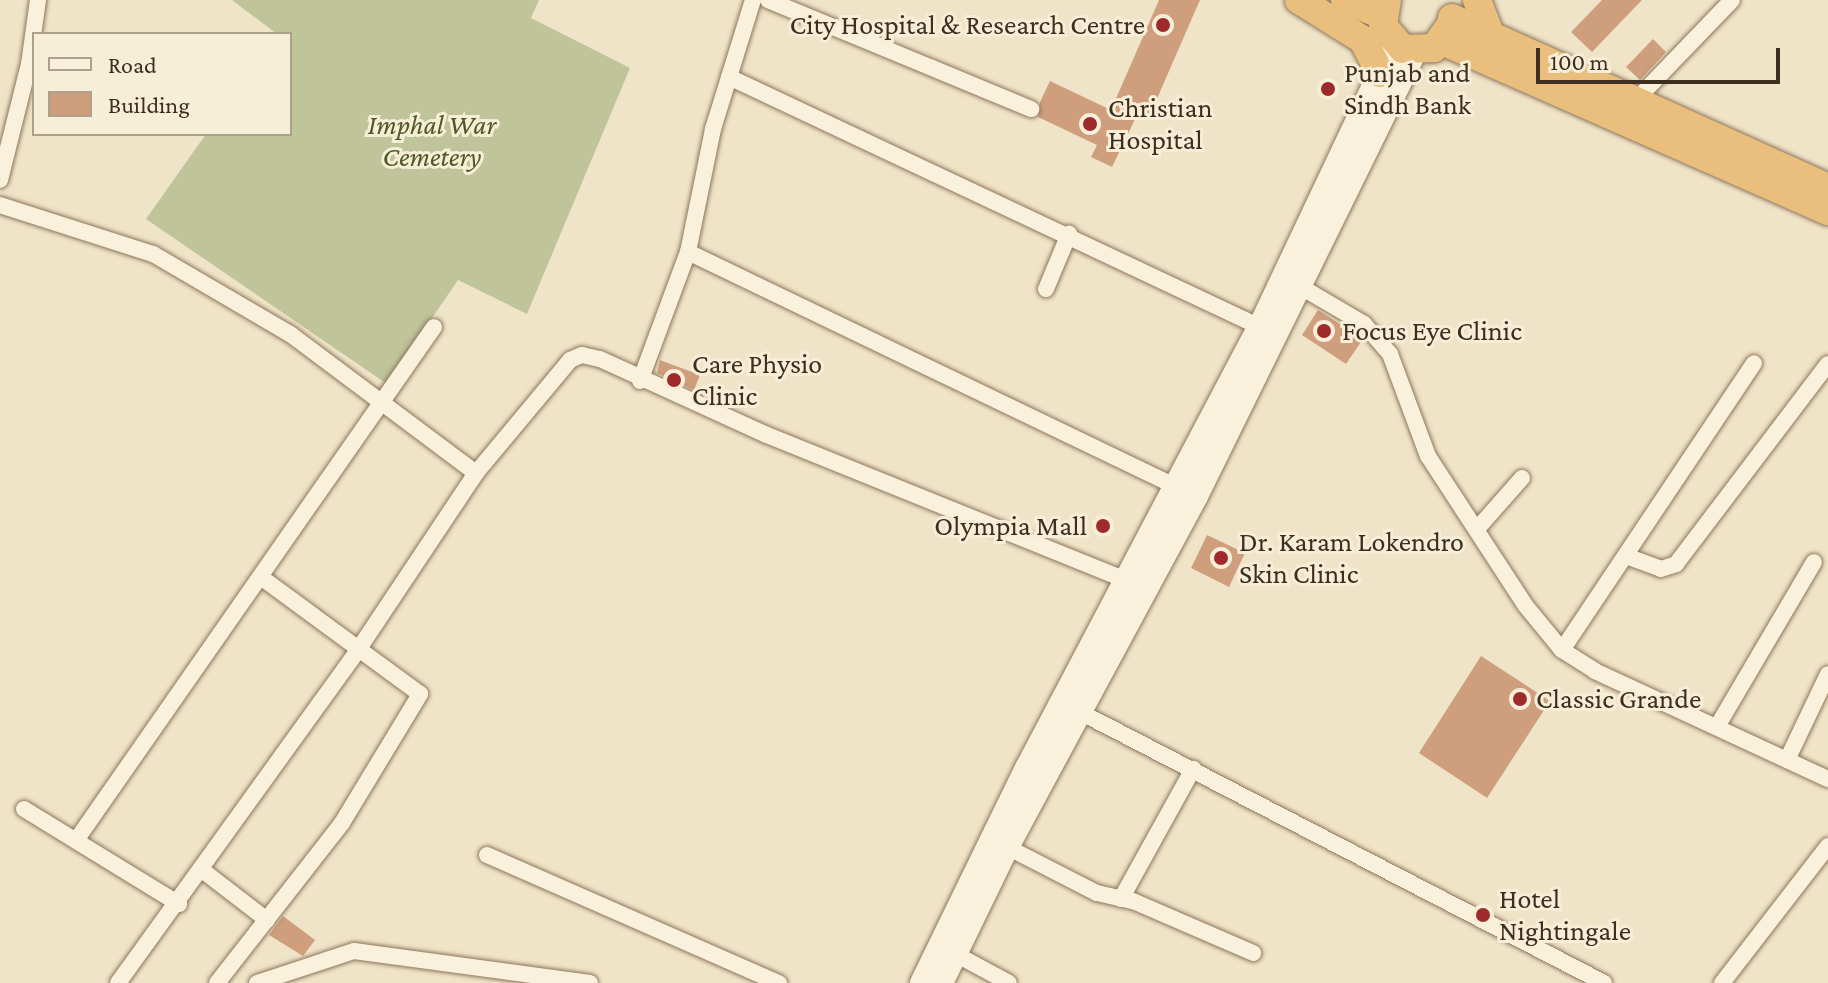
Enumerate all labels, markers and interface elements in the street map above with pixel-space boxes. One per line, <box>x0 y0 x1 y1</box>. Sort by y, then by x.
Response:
place label: City Hospital & Research Centre <box>790 8 1145 42</box>
marker: City Hospital & Research Centre <box>1152 14 1174 36</box>
legend <box>32 32 292 136</box>
scale bar <box>1540 32 1784 82</box>
text: 100 m <box>1550 48 1609 75</box>
text: Road <box>108 51 157 78</box>
place label: Punjab and Sindh Bank <box>1344 56 1471 122</box>
marker: Punjab and Sindh Bank <box>1319 80 1337 98</box>
text: Building <box>108 91 190 118</box>
place label: Christian Hospital <box>1108 91 1212 157</box>
park label: Imphal War Cemetery <box>368 108 496 174</box>
marker: Christian Hospital <box>1079 113 1101 135</box>
place label: Focus Eye Clinic <box>1342 314 1522 348</box>
marker: Focus Eye Clinic <box>1313 320 1335 342</box>
place label: Care Physio Clinic <box>692 347 822 413</box>
marker: Care Physio Clinic <box>663 369 685 391</box>
place label: Olympia Mall <box>934 509 1087 543</box>
marker: Olympia Mall <box>1094 517 1112 535</box>
place label: Dr. Karam Lokendro Skin Clinic <box>1239 525 1464 591</box>
marker: Dr. Karam Lokendro Skin Clinic <box>1210 547 1232 569</box>
place label: Classic Grande <box>1536 682 1701 716</box>
marker: Classic Grande <box>1511 690 1529 708</box>
place label: Hotel Nightingale <box>1499 882 1631 948</box>
marker: Hotel Nightingale <box>1474 906 1492 924</box>

